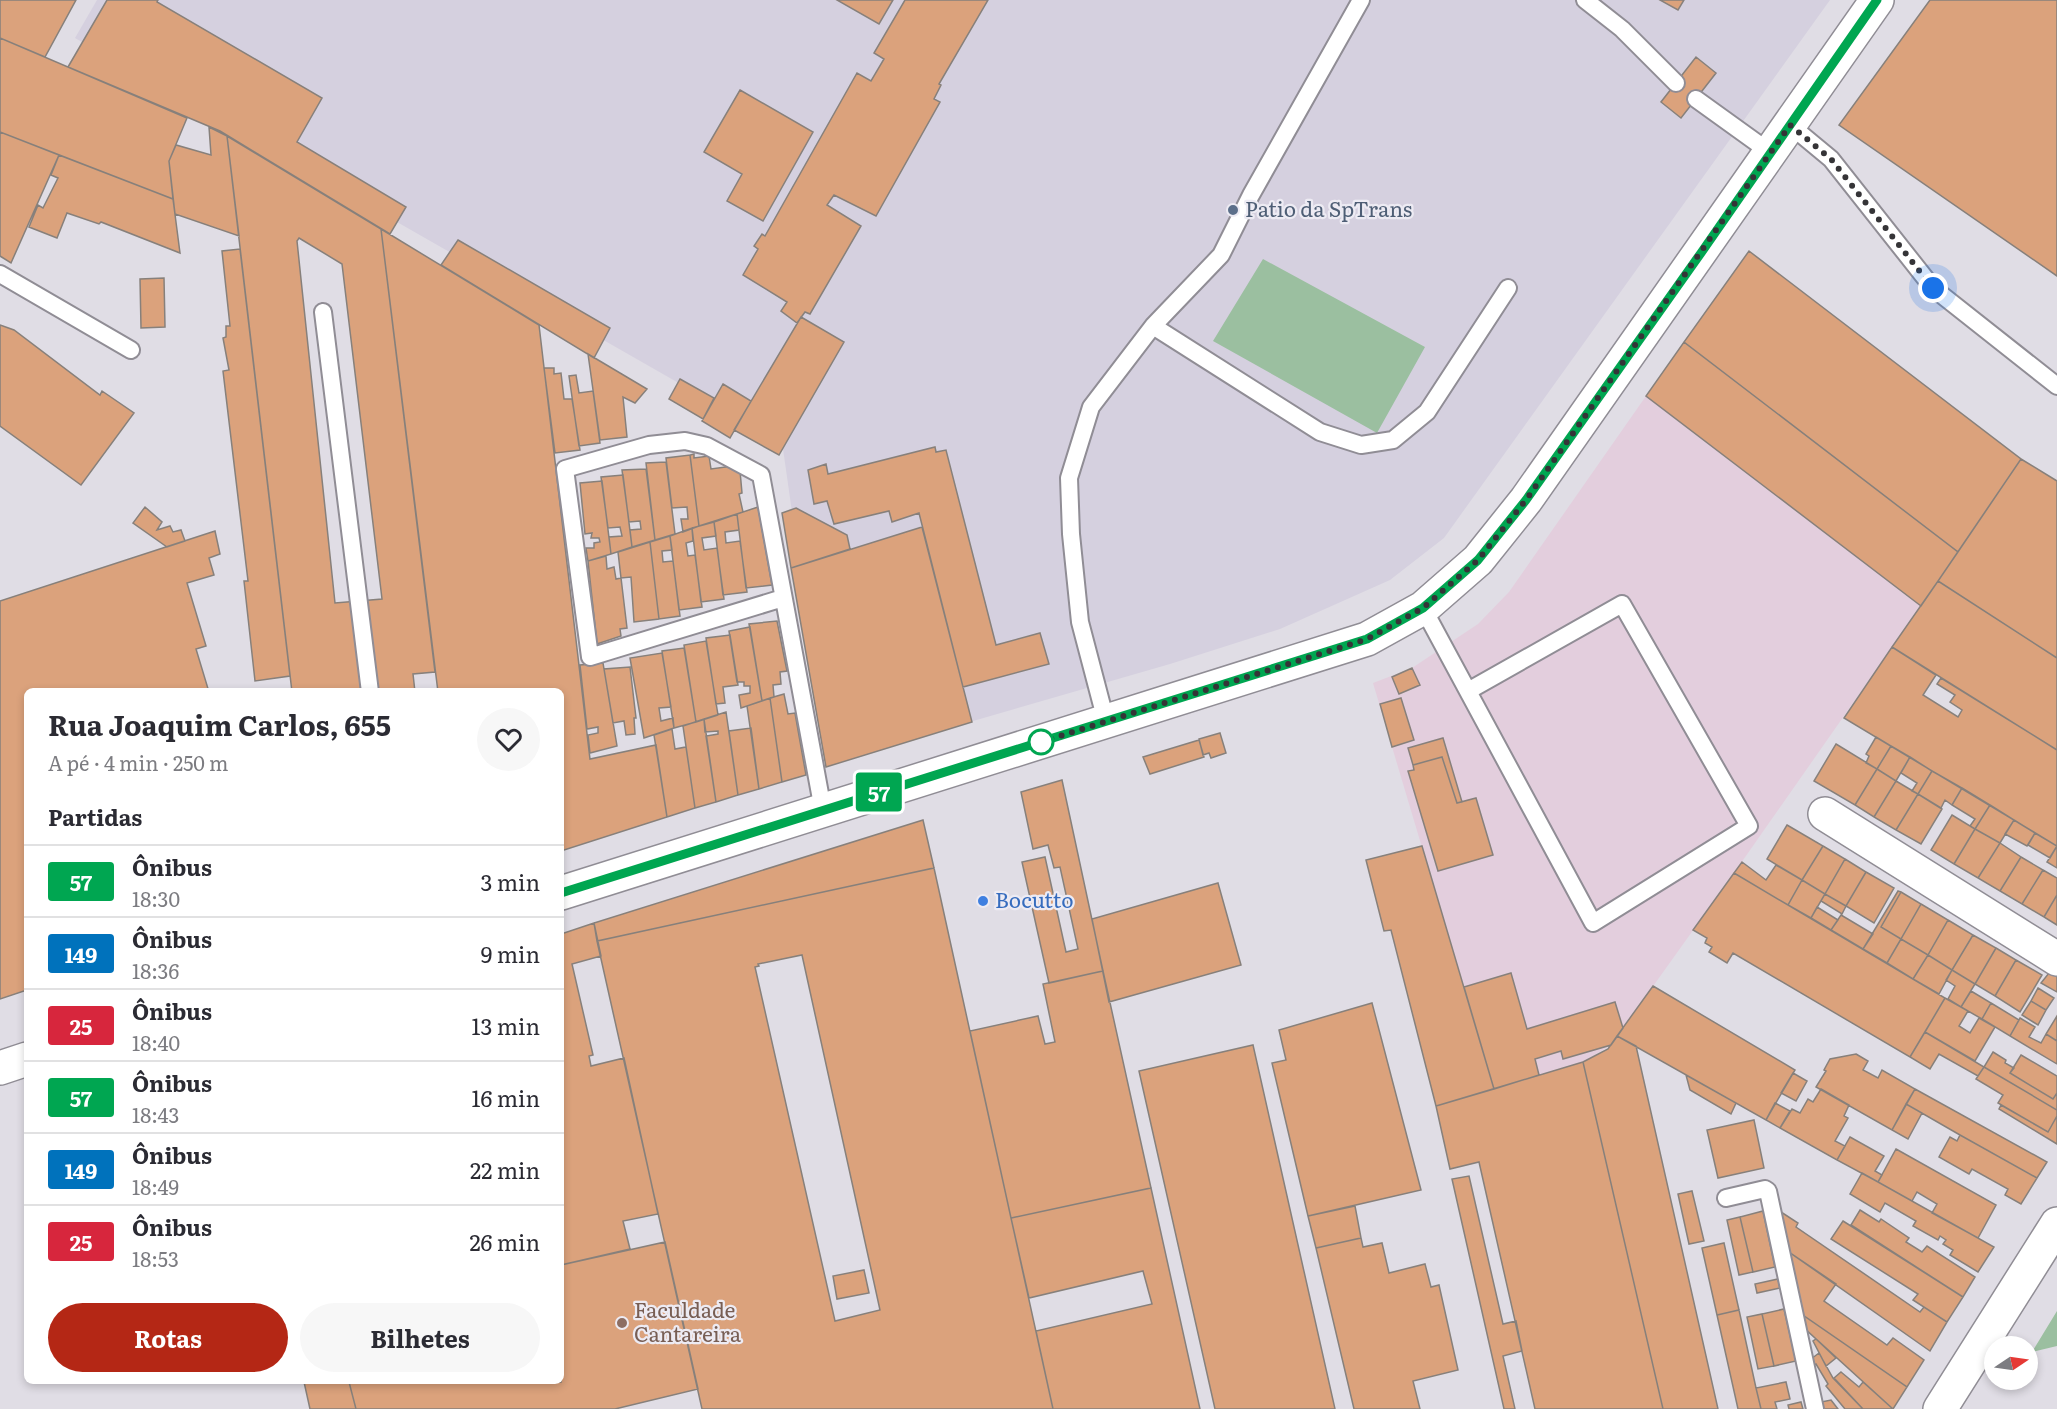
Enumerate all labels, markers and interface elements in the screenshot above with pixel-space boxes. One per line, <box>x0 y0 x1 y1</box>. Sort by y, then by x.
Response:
place label: Patio da SpTrans <box>1245 192 1412 223</box>
marker: Patio da SpTrans <box>1226 203 1240 217</box>
your location <box>1918 273 1948 303</box>
text: Rua Joaquim Carlos, 655 <box>48 703 391 745</box>
button: heart <box>477 708 540 771</box>
unlabelled marker <box>1028 729 1054 755</box>
text: A pé · 4 min · 250 m <box>48 747 228 777</box>
line badge: 57 <box>852 772 906 812</box>
text: 57 <box>868 777 890 808</box>
text: Partidas <box>48 800 142 833</box>
text: Ônibus <box>132 850 212 883</box>
text: 3 min <box>480 865 540 898</box>
text: 57 <box>70 866 92 897</box>
text: 18:30 <box>132 883 180 913</box>
place label: Bocutto <box>995 883 1074 914</box>
marker: Bocutto <box>976 894 990 908</box>
text: Ônibus <box>132 922 212 955</box>
text: 9 min <box>481 937 540 970</box>
text: 149 <box>65 938 97 969</box>
text: 18:36 <box>132 955 179 985</box>
text: Ônibus <box>132 994 212 1027</box>
text: 13 min <box>471 1009 540 1042</box>
text: 25 <box>70 1010 92 1041</box>
text: 18:40 <box>132 1027 180 1057</box>
text: Ônibus <box>132 1066 212 1099</box>
text: 16 min <box>472 1081 540 1114</box>
text: 57 <box>70 1082 92 1113</box>
text: 18:43 <box>132 1099 179 1129</box>
text: Ônibus <box>132 1138 212 1171</box>
text: 22 min <box>470 1153 540 1186</box>
text: 149 <box>65 1154 97 1185</box>
text: 18:49 <box>132 1171 179 1201</box>
text: Ônibus <box>132 1210 212 1243</box>
text: 26 min <box>469 1225 540 1258</box>
text: 25 <box>70 1226 92 1257</box>
text: 18:53 <box>132 1243 179 1273</box>
place label: Faculdade Cantareira <box>634 1293 742 1348</box>
button: Rotas <box>48 1303 288 1372</box>
button: Bilhetes <box>300 1303 540 1372</box>
marker: Faculdade Cantareira <box>615 1316 629 1330</box>
north arrow <box>1984 1336 2038 1390</box>
map controls <box>1984 1336 2038 1390</box>

